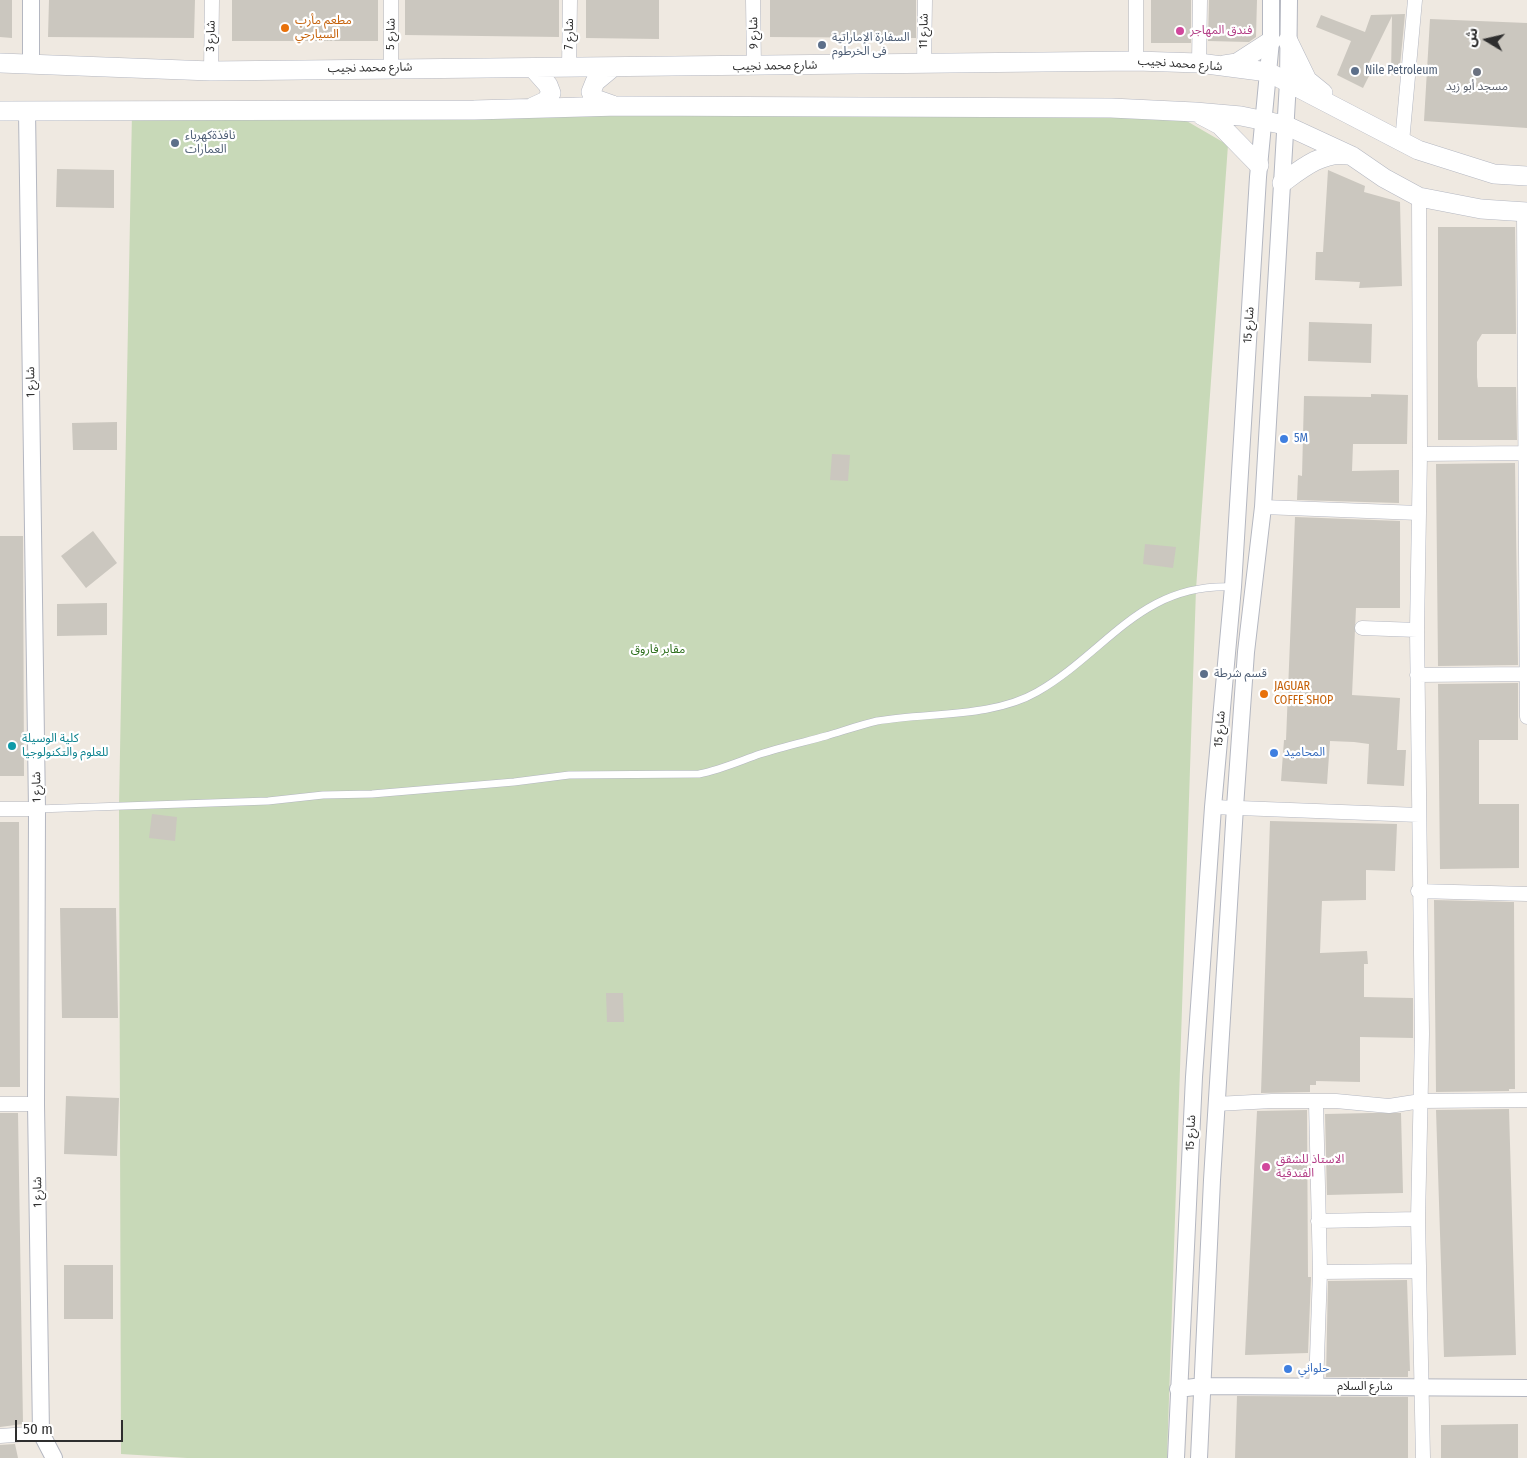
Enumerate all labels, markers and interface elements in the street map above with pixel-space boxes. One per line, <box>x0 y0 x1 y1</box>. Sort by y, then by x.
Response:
street label: شارع 11 <box>916 13 932 49</box>
place label: مطعم مأرب السيارحي <box>295 14 352 42</box>
north arrow <box>1462 15 1512 65</box>
street label: شارع 9 <box>747 17 761 49</box>
street label: شارع 5 <box>384 18 398 50</box>
street label: شارع 7 <box>563 18 577 50</box>
street label: شارع 3 <box>204 20 218 52</box>
marker: مطعم مأرب السيارحي <box>279 22 291 34</box>
place label: فندق المهاجر <box>1190 24 1252 38</box>
marker: فندق المهاجر <box>1174 25 1186 37</box>
text: ش <box>1462 27 1482 48</box>
place label: السفارة الإماراتية فى الخرطوم <box>832 31 910 59</box>
marker: السفارة الإماراتية فى الخرطوم <box>816 39 828 51</box>
street label: شارع محمد نجيب <box>1137 54 1223 74</box>
street label: شارع محمد نجيب <box>733 58 817 74</box>
street label: شارع محمد نجيب <box>328 60 412 76</box>
place label: Nile Petroleum <box>1365 64 1438 78</box>
marker: Nile Petroleum <box>1349 65 1361 77</box>
marker: مسجد أبو زيد <box>1471 66 1483 78</box>
place label: مسجد أبو زيد <box>1446 80 1508 94</box>
place label: نافذةكهرباء العمارات <box>185 129 235 157</box>
marker: نافذةكهرباء العمارات <box>169 137 181 149</box>
street label: شارع 15 <box>1241 306 1257 344</box>
street label: شارع 1 <box>24 366 38 398</box>
place label: 5M <box>1294 432 1308 446</box>
marker: 5M <box>1278 433 1290 445</box>
park label: مقابر فاروق <box>631 643 685 657</box>
place label: قسم شرطة <box>1214 667 1267 681</box>
marker: قسم شرطة <box>1198 668 1210 680</box>
place label: JAGUAR COFFE SHOP <box>1274 680 1333 708</box>
marker: JAGUAR COFFE SHOP <box>1258 688 1270 700</box>
street label: شارع 15 <box>1211 710 1229 748</box>
place label: كلية الوسيلة للعلوم والتكنولوجيا <box>22 732 108 760</box>
marker: كلية الوسيلة للعلوم والتكنولوجيا <box>6 740 18 752</box>
place label: المحاميد <box>1284 746 1325 760</box>
marker: المحاميد <box>1268 747 1280 759</box>
street label: شارع 1 <box>30 771 44 803</box>
street label: شارع 15 <box>1183 1114 1199 1152</box>
place label: الاستاذ للشقق الفندقية <box>1276 1153 1344 1181</box>
marker: الاستاذ للشقق الفندقية <box>1260 1161 1272 1173</box>
street label: شارع 1 <box>31 1176 45 1208</box>
place label: حلواني <box>1298 1362 1329 1376</box>
marker: حلواني <box>1282 1363 1294 1375</box>
street label: شارع السلام <box>1337 1380 1393 1394</box>
scale bar <box>18 1410 125 1442</box>
text: 50 m <box>23 1420 53 1438</box>

